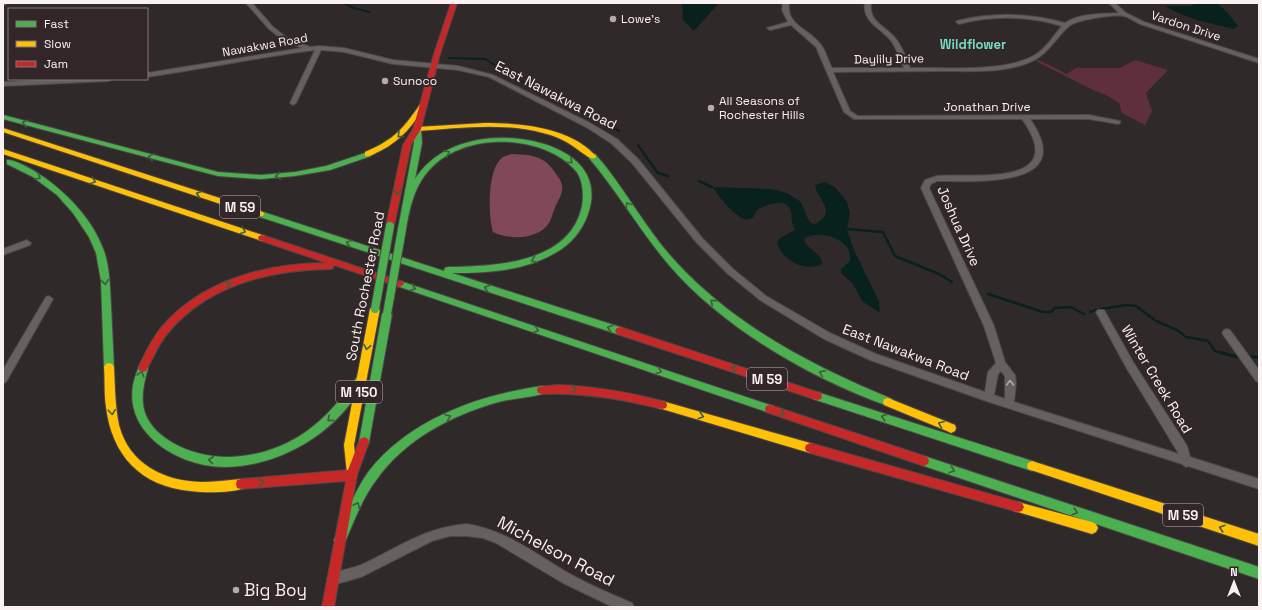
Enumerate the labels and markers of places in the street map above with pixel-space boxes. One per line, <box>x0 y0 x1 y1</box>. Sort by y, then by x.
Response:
place label: Lowe's <box>621 11 660 27</box>
marker: Lowe's <box>608 14 618 24</box>
place label: Sunoco <box>393 73 437 89</box>
marker: Sunoco <box>380 76 390 86</box>
place label: All Seasons of Rochester Hills <box>719 93 805 123</box>
marker: All Seasons of Rochester Hills <box>706 103 716 113</box>
place label: Big Boy <box>244 579 307 601</box>
marker: Big Boy <box>231 585 241 595</box>

